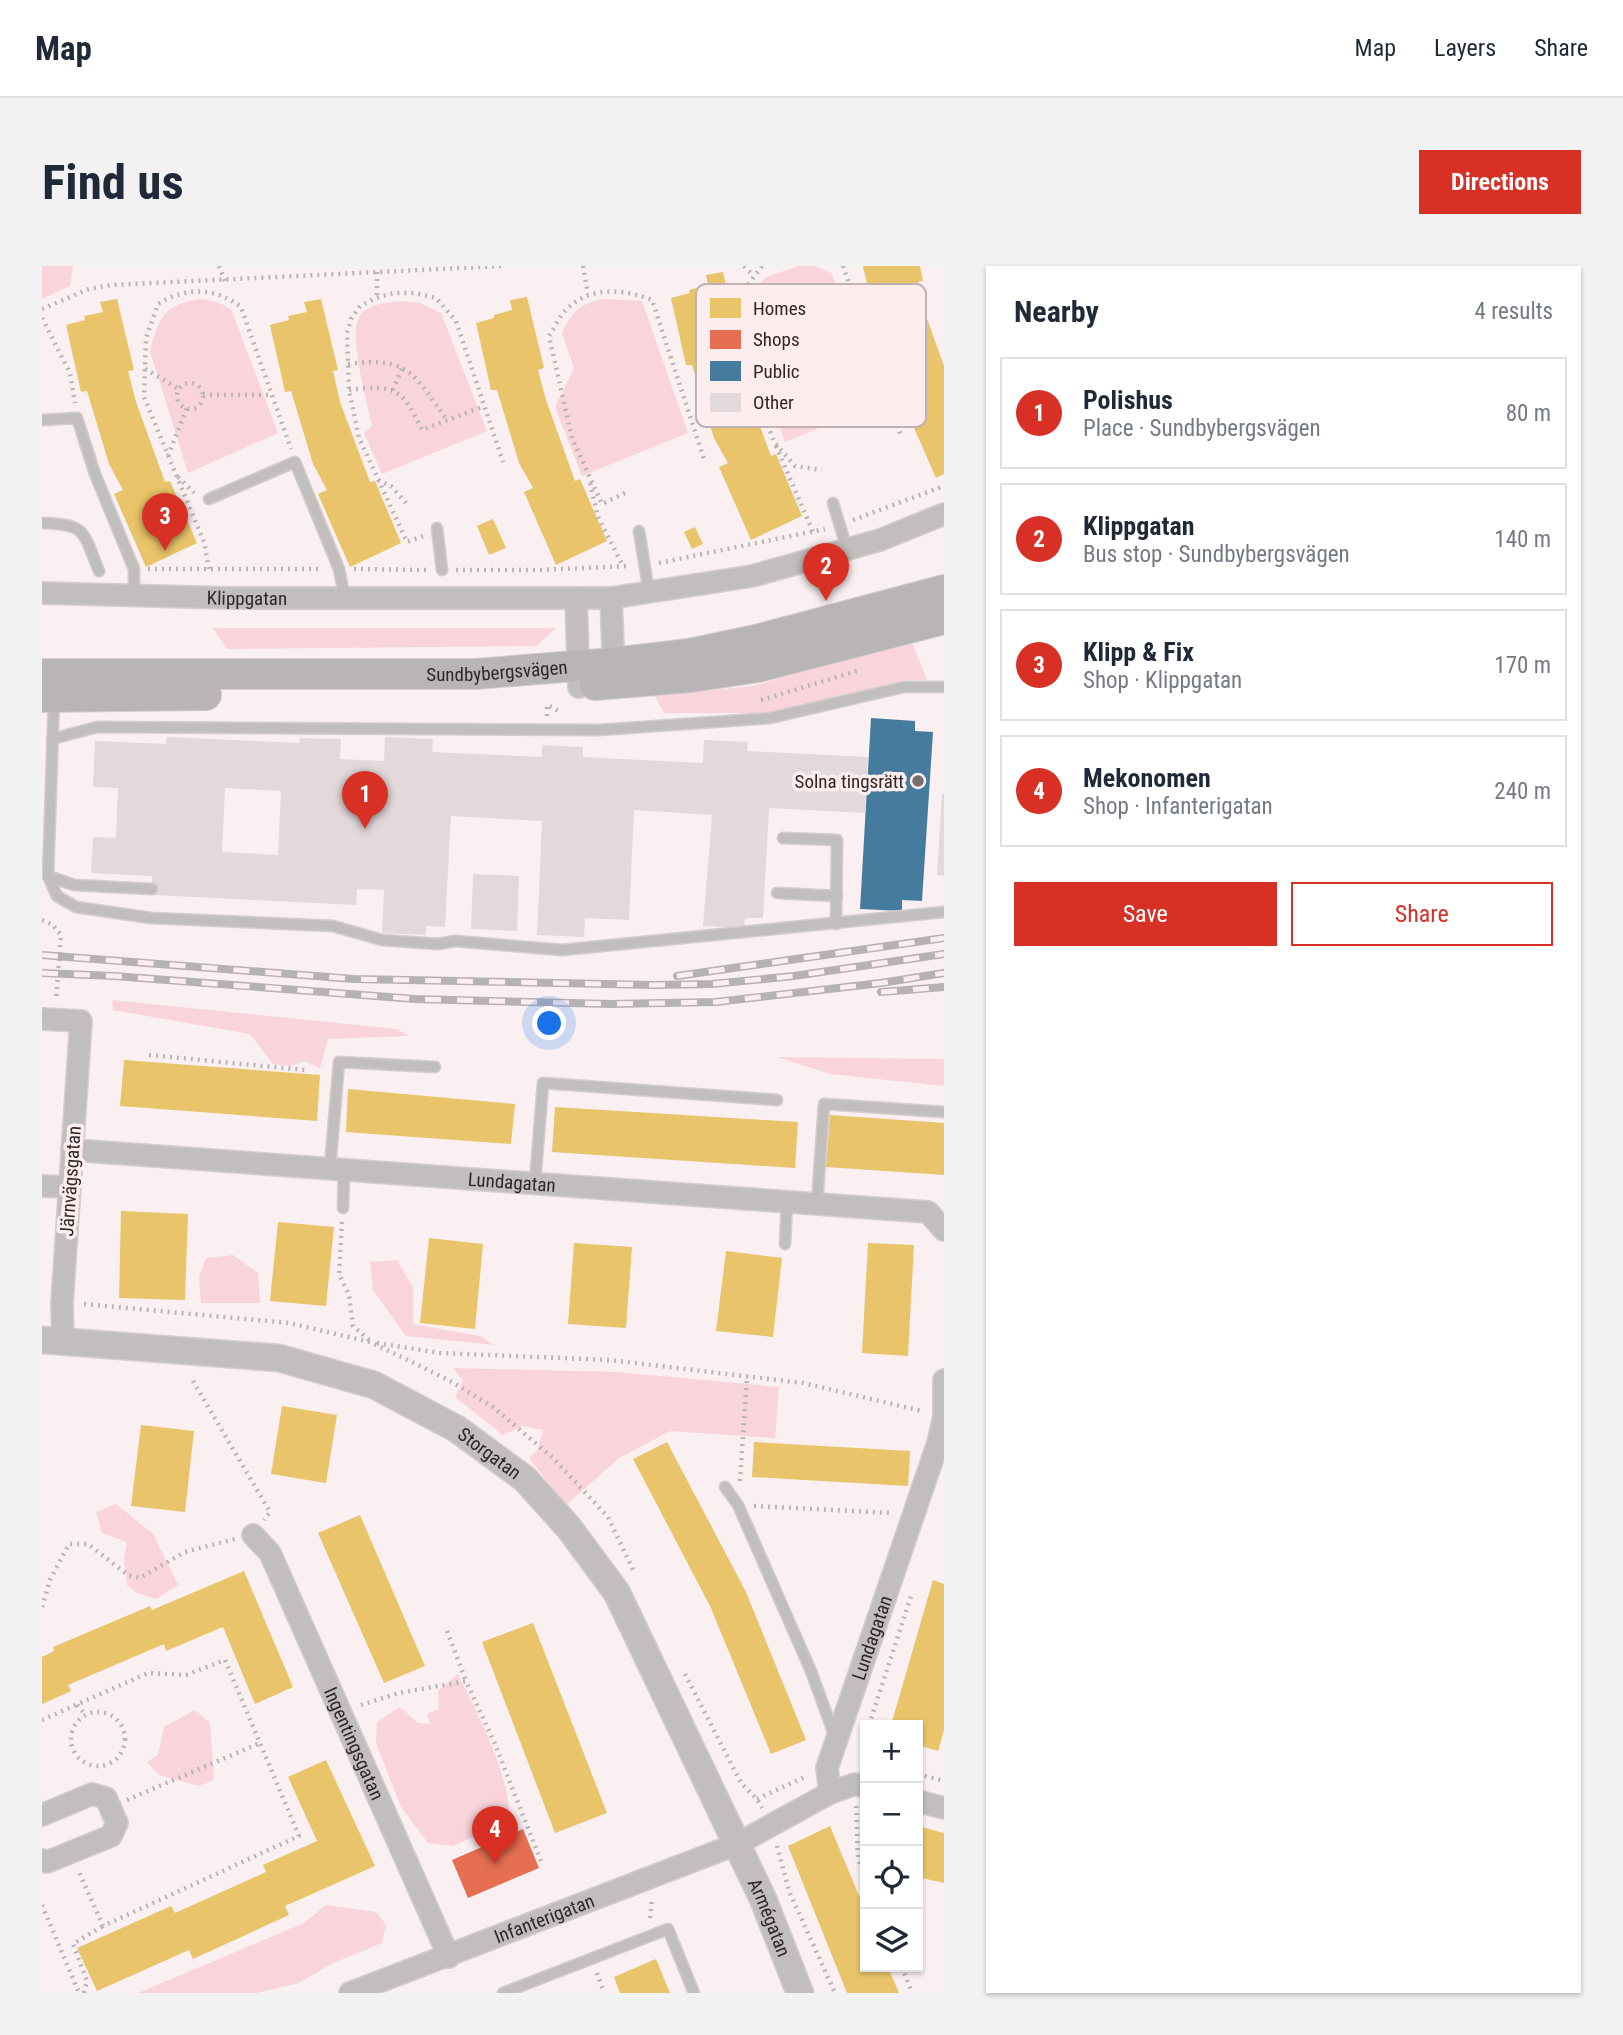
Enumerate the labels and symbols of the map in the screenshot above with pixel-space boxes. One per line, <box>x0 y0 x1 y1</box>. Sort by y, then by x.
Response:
legend <box>696 284 926 427</box>
text: Homes <box>753 297 806 320</box>
text: Shops <box>753 328 800 351</box>
text: Public <box>753 360 800 383</box>
text: Other <box>753 391 794 414</box>
pin: 3 <box>142 493 188 551</box>
pin: 2 <box>803 543 849 601</box>
street label: Klippgatan <box>206 586 287 610</box>
street label: Sundbybergsvägen <box>426 656 568 686</box>
place label: Solna tingsrätt <box>795 770 904 793</box>
pin: 1 <box>342 771 388 829</box>
marker: Solna tingsrätt <box>910 773 926 789</box>
your location <box>532 1006 566 1040</box>
street label: Järnvägsgatan <box>55 1125 86 1237</box>
street label: Lundagatan <box>467 1168 557 1197</box>
street label: Storgatan <box>453 1423 526 1484</box>
street label: Lundagatan <box>847 1592 897 1683</box>
street label: Ingentingsgatan <box>319 1684 389 1804</box>
pin: 4 <box>472 1806 518 1864</box>
street label: Armégatan <box>743 1875 795 1960</box>
street label: Infanterigatan <box>491 1889 598 1948</box>

